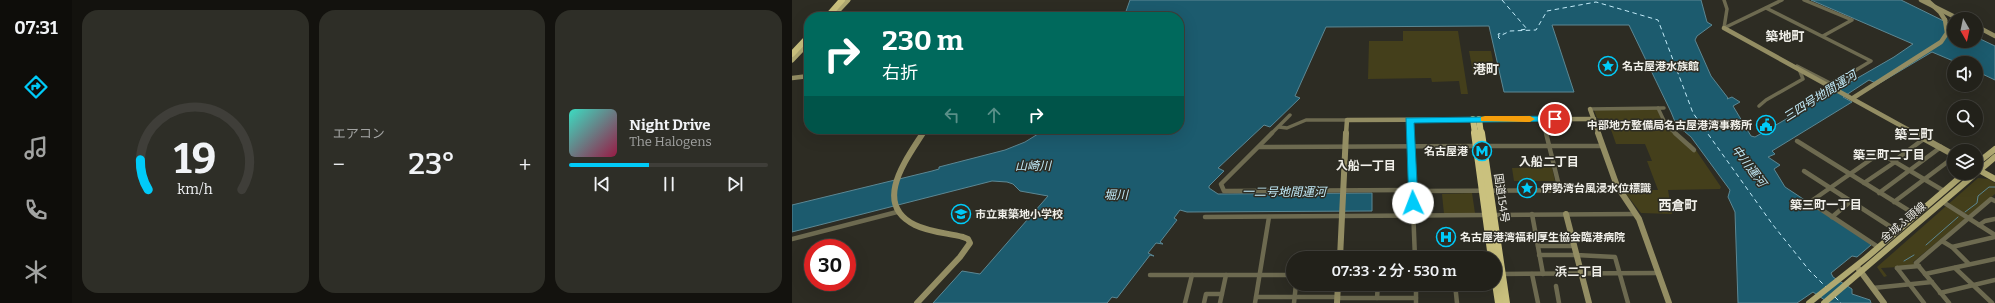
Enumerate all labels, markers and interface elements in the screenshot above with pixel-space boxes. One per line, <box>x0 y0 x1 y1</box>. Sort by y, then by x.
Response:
north arrow <box>1947 12 1983 48</box>
map controls <box>1947 12 1983 180</box>
text: 07:31 <box>14 17 58 39</box>
text: 230 m <box>882 24 963 57</box>
icon: right <box>816 28 868 80</box>
district label: 築地町 <box>1765 29 1805 44</box>
place icon: 名古屋港水族館 <box>1597 55 1619 77</box>
button: sound <box>1947 56 1983 92</box>
place label: 名古屋港水族館 <box>1622 60 1699 73</box>
text: 右折 <box>882 62 918 84</box>
district label: 港町 <box>1473 62 1499 77</box>
water label: 三四号地間運河 <box>1781 67 1861 124</box>
icon: directions <box>22 73 50 101</box>
button: search <box>1947 100 1983 136</box>
pin <box>1538 102 1572 136</box>
icon: left <box>941 104 963 126</box>
icon: ahead <box>983 104 1005 126</box>
icon: right <box>1025 104 1047 126</box>
icon: arrive <box>1544 108 1566 130</box>
public building icon: 中部地方整備局名古屋港湾事務所 <box>1755 114 1777 136</box>
text: Night Drive <box>629 116 710 134</box>
place label: 中部地方整備局名古屋港湾事務所 <box>1587 119 1752 132</box>
text: エアコン <box>333 126 385 141</box>
district label: 築三町 <box>1894 127 1934 142</box>
text: 19 <box>174 133 217 183</box>
icon: music <box>22 134 50 162</box>
text: The Halogens <box>629 134 712 149</box>
metro station icon: 名古屋港 <box>1471 140 1493 162</box>
water label: 中川運河 <box>1729 143 1770 191</box>
button: layers <box>1947 144 1983 180</box>
place label: 名古屋港 <box>1424 145 1468 158</box>
text: 23° <box>408 146 455 182</box>
district label: 築三町二丁目 <box>1853 148 1925 162</box>
text: − <box>333 151 345 178</box>
text: + <box>519 151 531 178</box>
district label: 入船二丁目 <box>1519 155 1579 169</box>
water label: 山崎川 <box>1015 159 1053 173</box>
district label: 入船一丁目 <box>1336 159 1396 173</box>
icon: previous <box>591 173 613 195</box>
icon: pause <box>658 173 680 195</box>
icon: next <box>724 173 746 195</box>
street label: 国道154号 <box>1492 173 1511 224</box>
place icon: 伊勢湾台風浸水位標識 <box>1516 177 1538 199</box>
text: km/h <box>178 180 213 197</box>
position arrow <box>1392 182 1434 224</box>
place label: 伊勢湾台風浸水位標識 <box>1541 182 1651 195</box>
water label: 一二号地間運河 <box>1242 185 1328 199</box>
water label: 堀川 <box>1104 188 1130 202</box>
icon: phone <box>22 196 50 224</box>
district label: 西倉町 <box>1658 198 1698 213</box>
district label: 築三町一丁目 <box>1790 198 1862 212</box>
street label: 金城ふ頭線 <box>1878 200 1929 245</box>
school or university icon: 市立東築地小学校 <box>950 203 972 225</box>
place label: 市立東築地小学校 <box>975 208 1063 221</box>
hospital icon: 名古屋港湾福利厚生協会臨港病院 <box>1435 226 1457 248</box>
place label: 名古屋港湾福利厚生協会臨港病院 <box>1460 231 1625 244</box>
speed limit sign: 30 <box>804 239 856 291</box>
icon: climate <box>22 258 50 286</box>
text: 07:33 · 2 分 · 530 m <box>1332 262 1457 280</box>
district label: 浜二丁目 <box>1555 265 1603 279</box>

